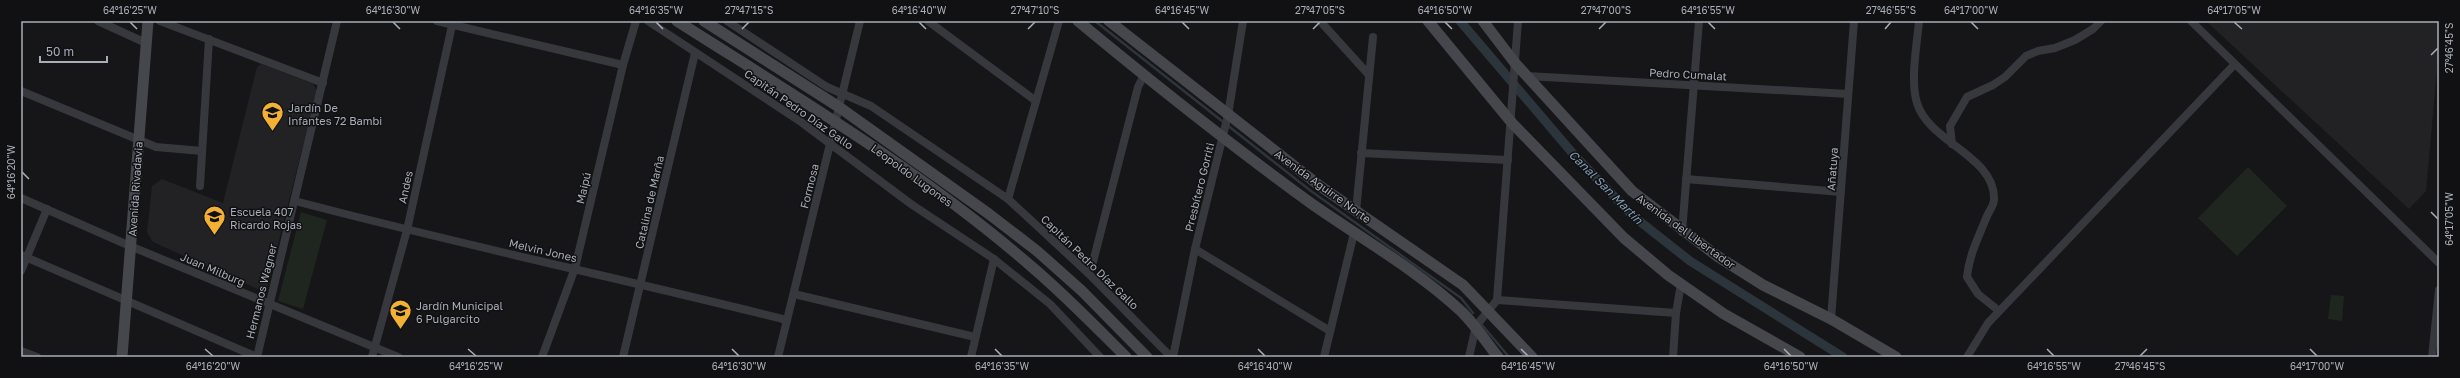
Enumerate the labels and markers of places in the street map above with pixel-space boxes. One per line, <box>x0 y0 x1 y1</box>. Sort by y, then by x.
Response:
school or university icon: Jardín De Infantes 72 Bambi <box>260 100 286 133</box>
place label: Jardín De Infantes 72 Bambi <box>288 101 382 127</box>
school or university icon: Escuela 407 Ricardo Rojas <box>202 204 228 237</box>
place label: Escuela 407 Ricardo Rojas <box>230 205 302 231</box>
school or university icon: Jardín Municipal 6 Pulgarcito <box>387 298 413 331</box>
place label: Jardín Municipal 6 Pulgarcito <box>416 299 503 325</box>

